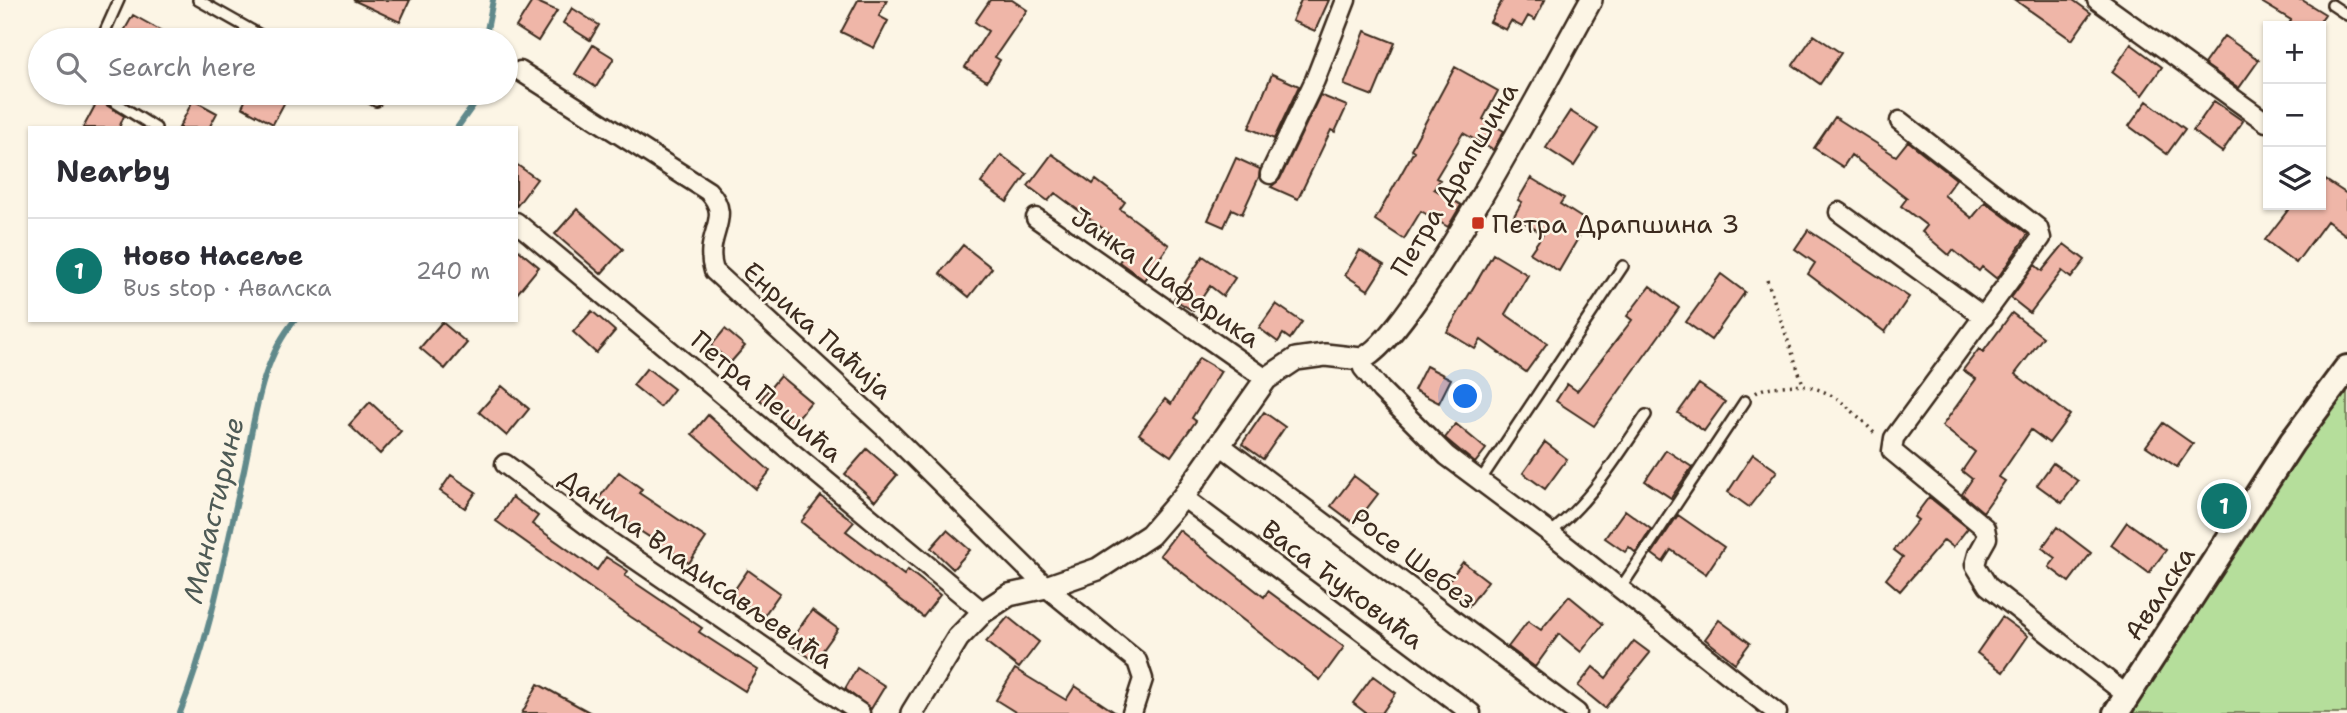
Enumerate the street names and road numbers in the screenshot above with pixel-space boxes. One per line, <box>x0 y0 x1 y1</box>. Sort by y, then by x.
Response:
street label: Петра Драпшина <box>1382 75 1526 283</box>
street label: Јанка Шафарика <box>1064 199 1268 355</box>
street label: Енрика Паћија <box>736 253 900 407</box>
street label: Петра Пешића <box>684 322 850 470</box>
street label: Данила Владисављевића <box>553 460 841 676</box>
street label: Росе Шебез <box>1344 499 1484 617</box>
street label: Васа Ћуковића <box>1255 511 1431 657</box>
street label: Авалска <box>2116 539 2202 647</box>

